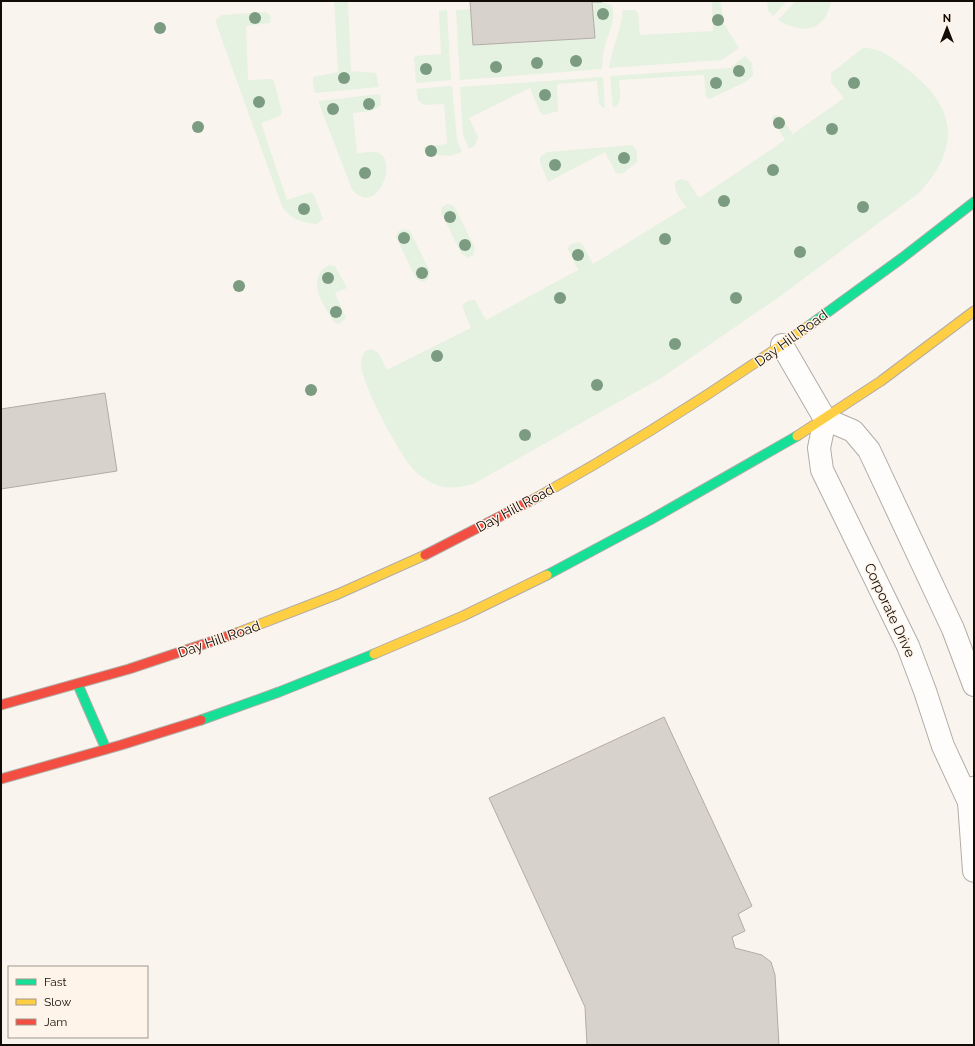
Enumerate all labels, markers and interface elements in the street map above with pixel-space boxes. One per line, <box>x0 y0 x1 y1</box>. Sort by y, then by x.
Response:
north arrow <box>927 8 967 48</box>
text: N <box>943 12 951 25</box>
street label: Day Hill Road <box>752 306 830 370</box>
street label: Day Hill Road <box>473 481 557 535</box>
street label: Corporate Drive <box>861 560 919 660</box>
street label: Day Hill Road <box>176 617 262 661</box>
legend <box>8 966 148 1038</box>
text: Fast <box>44 975 67 989</box>
text: Slow <box>44 995 71 1009</box>
text: Jam <box>44 1015 67 1029</box>

